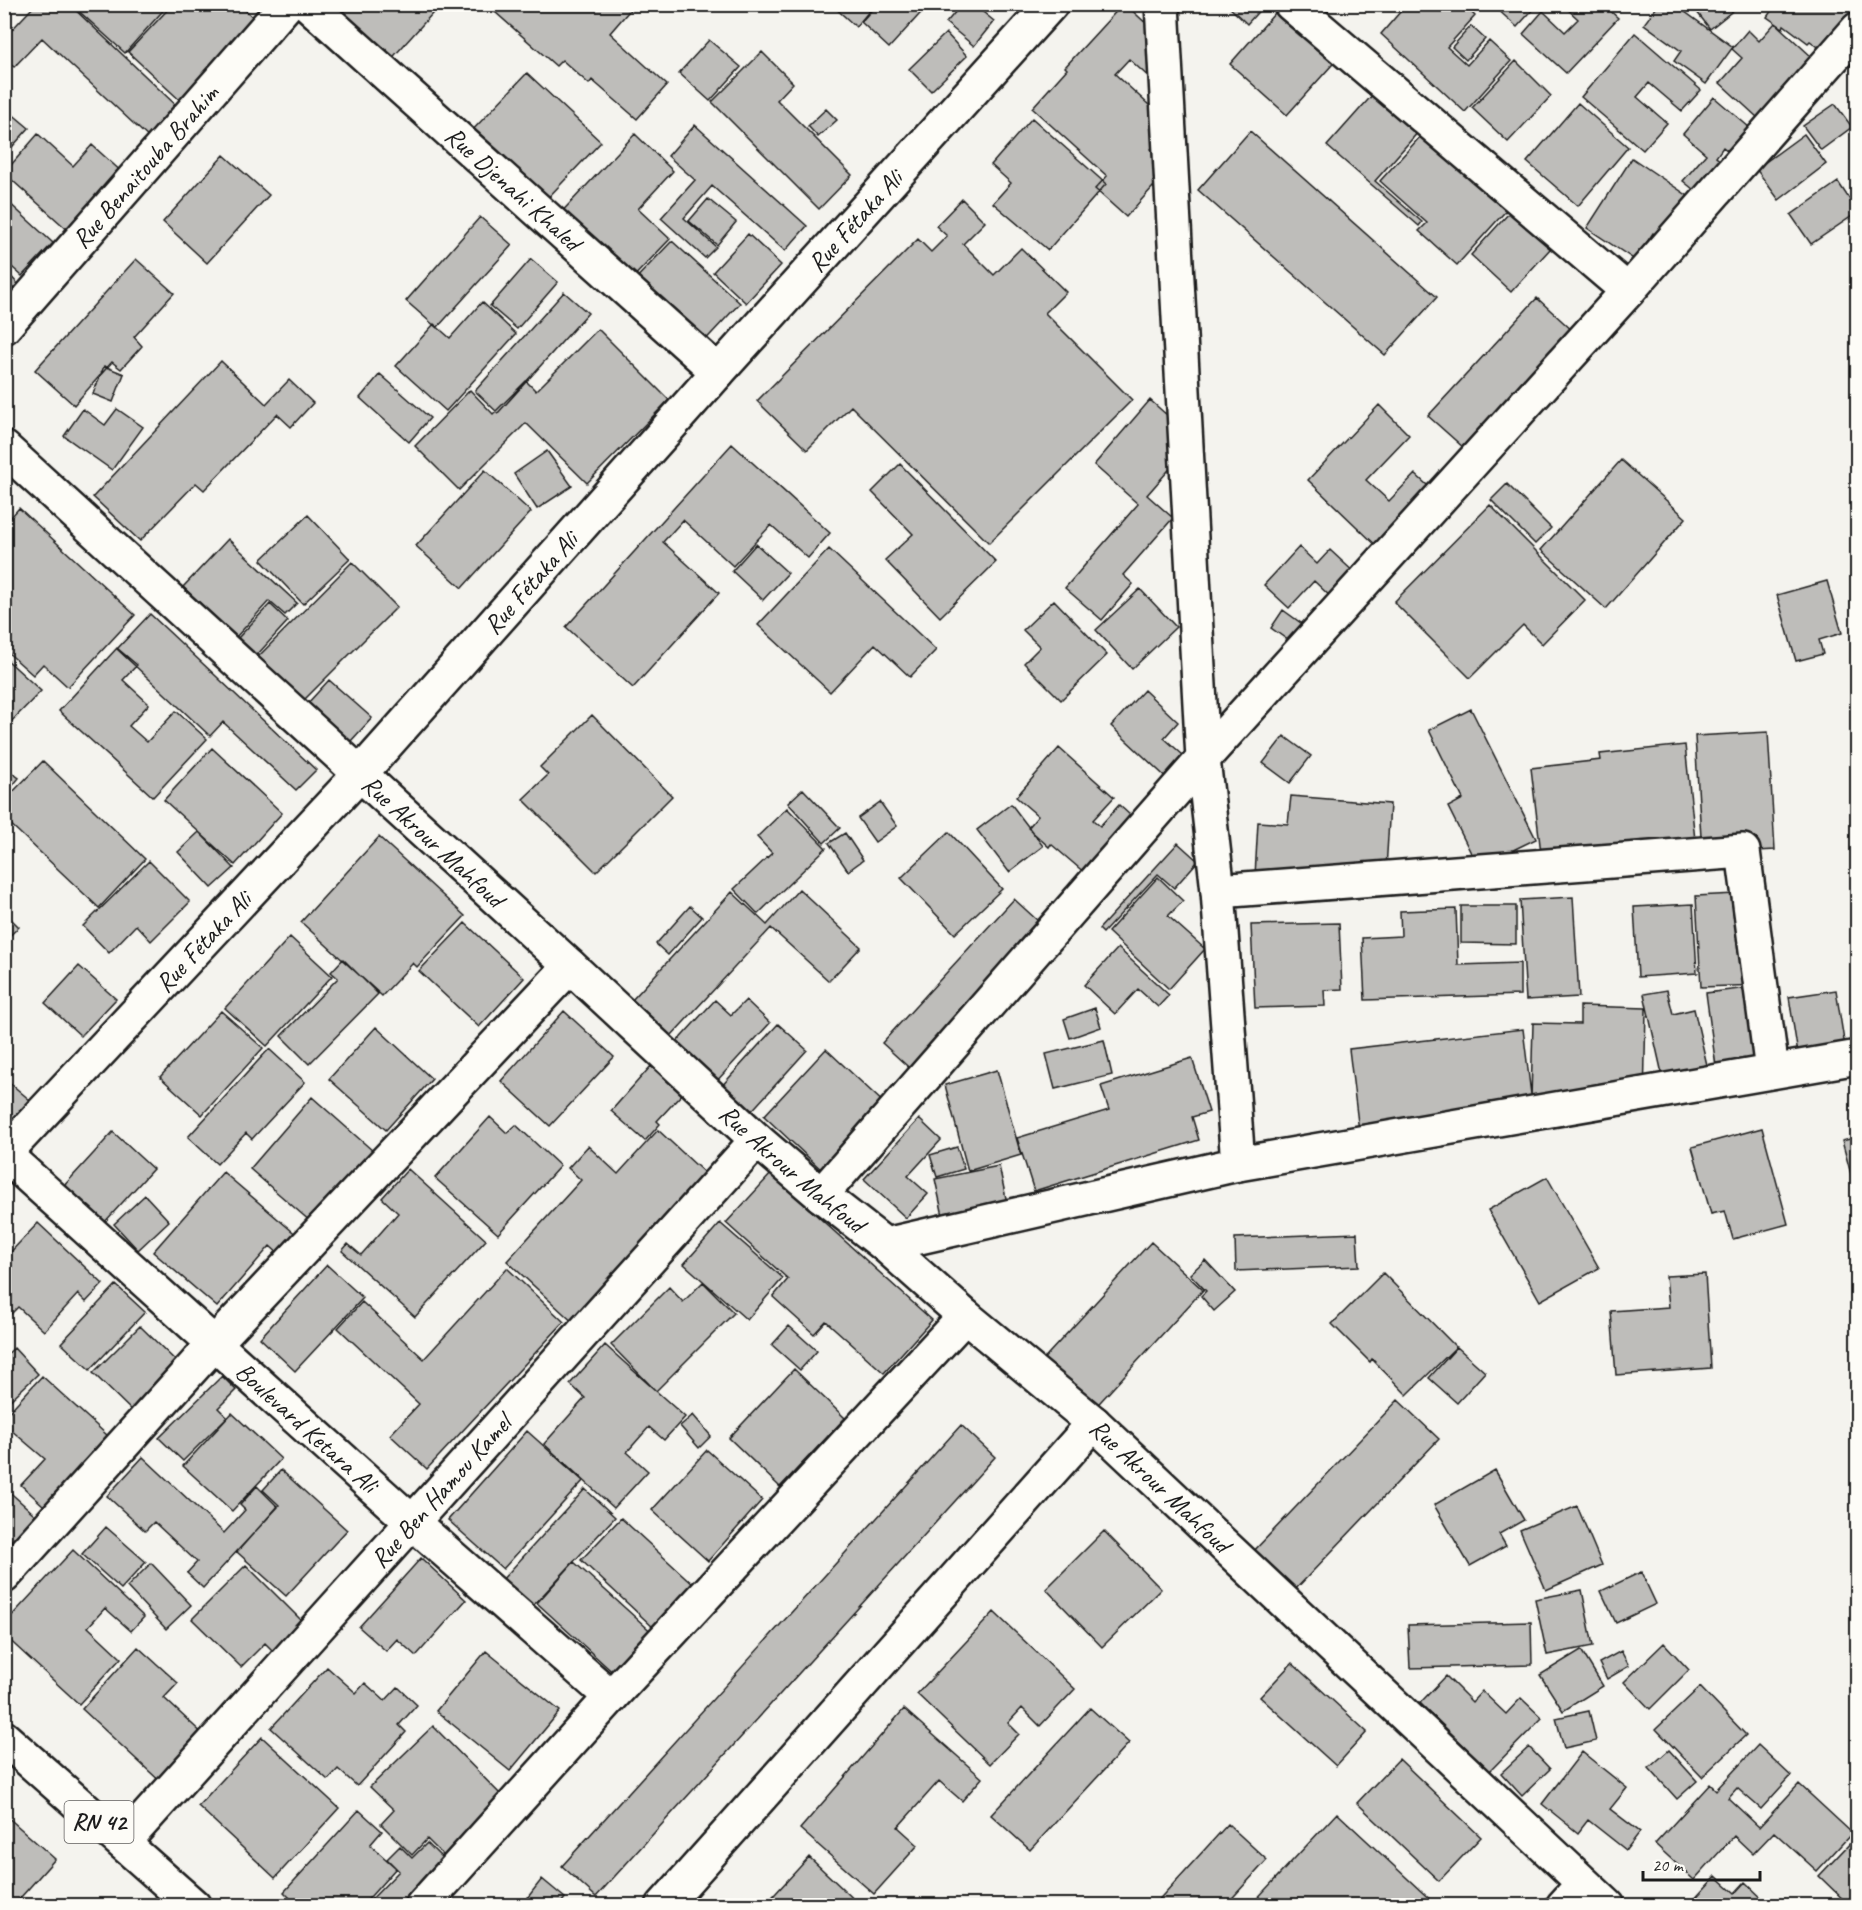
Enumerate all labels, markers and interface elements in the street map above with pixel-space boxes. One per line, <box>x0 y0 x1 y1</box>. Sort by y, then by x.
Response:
street label: Rue Benaitouba Brahim <box>65 76 227 255</box>
street label: Rue Djenahi Khaled <box>438 119 591 261</box>
street label: Rue Fétaka Ali <box>801 161 912 279</box>
street label: Rue Fétaka Ali <box>476 522 587 641</box>
street label: Rue Akrour Mahfoud <box>355 768 514 917</box>
street label: Rue Fétaka Ali <box>148 882 261 999</box>
street label: Rue Akrour Mahfoud <box>712 1097 875 1243</box>
street label: Boulevard Ketara Ali <box>229 1355 387 1502</box>
street label: Rue Ben Hamou Kamel <box>363 1404 521 1575</box>
street label: Rue Akrour Mahfoud <box>1083 1411 1240 1563</box>
road number: RN 42 <box>64 1801 134 1843</box>
scale bar <box>1643 1844 1760 1882</box>
text: 20 m <box>1652 1854 1685 1876</box>

